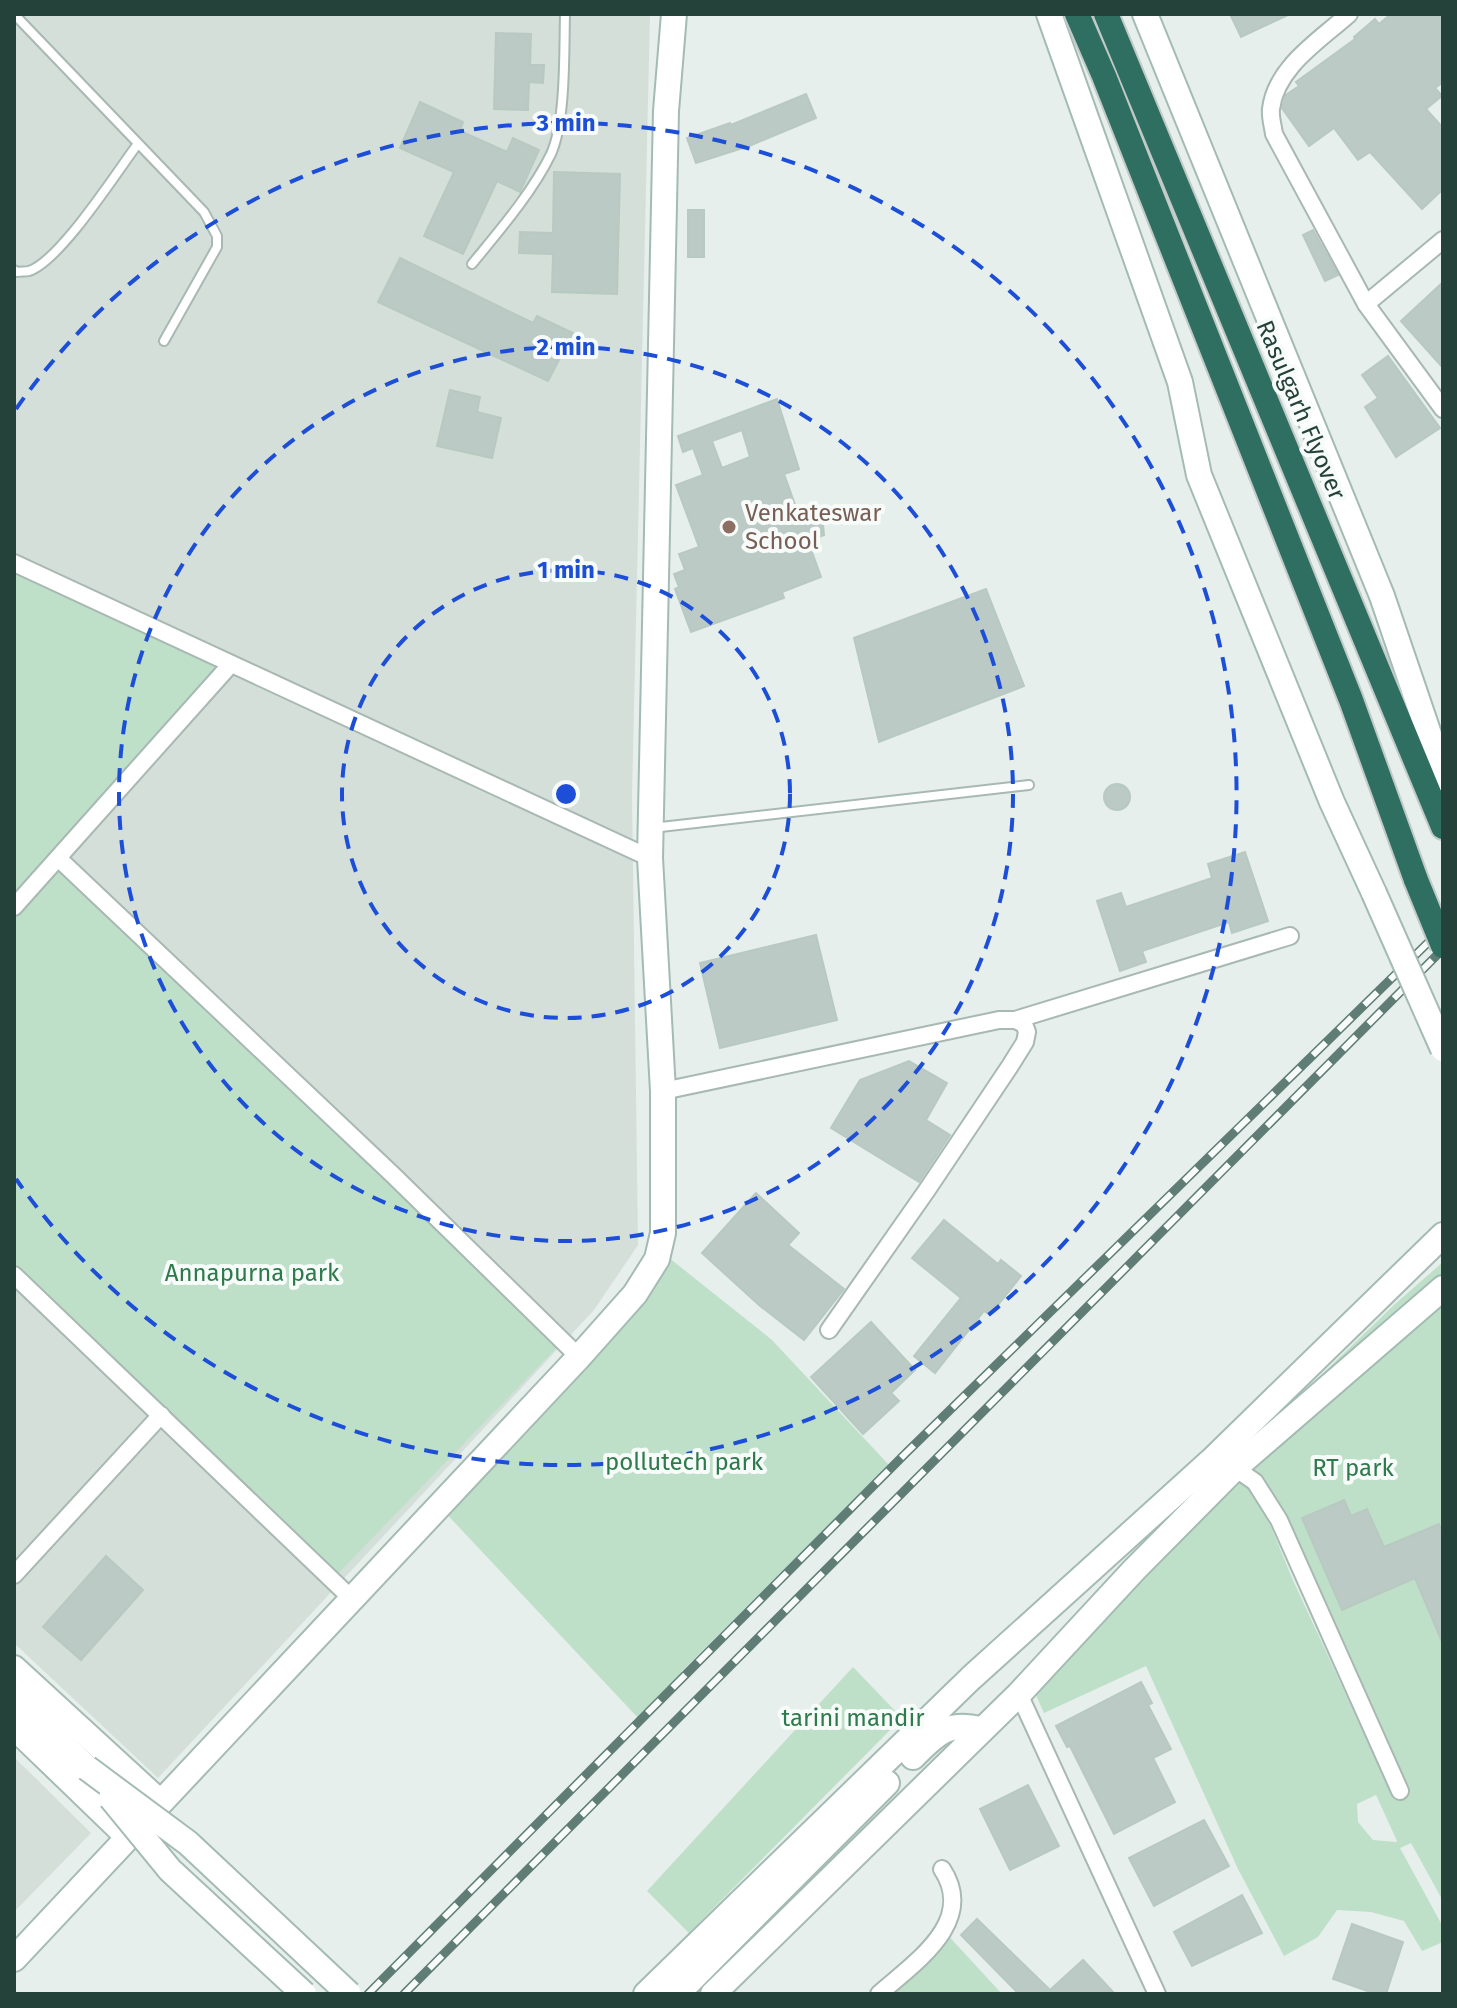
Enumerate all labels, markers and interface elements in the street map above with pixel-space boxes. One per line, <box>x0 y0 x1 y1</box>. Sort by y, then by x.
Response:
text: 3 min <box>535 109 596 137</box>
street label: Rasulgarh Flyover <box>1251 316 1352 505</box>
text: 2 min <box>537 333 596 361</box>
place label: Venkateswar School <box>745 499 882 555</box>
marker: Venkateswar School <box>720 518 738 536</box>
text: 1 min <box>537 556 595 584</box>
centre of rings <box>552 780 580 808</box>
park label: Annapurna park <box>165 1259 340 1287</box>
park label: pollutech park <box>605 1448 764 1476</box>
park label: RT park <box>1312 1454 1394 1482</box>
park label: tarini mandir <box>782 1704 925 1732</box>

